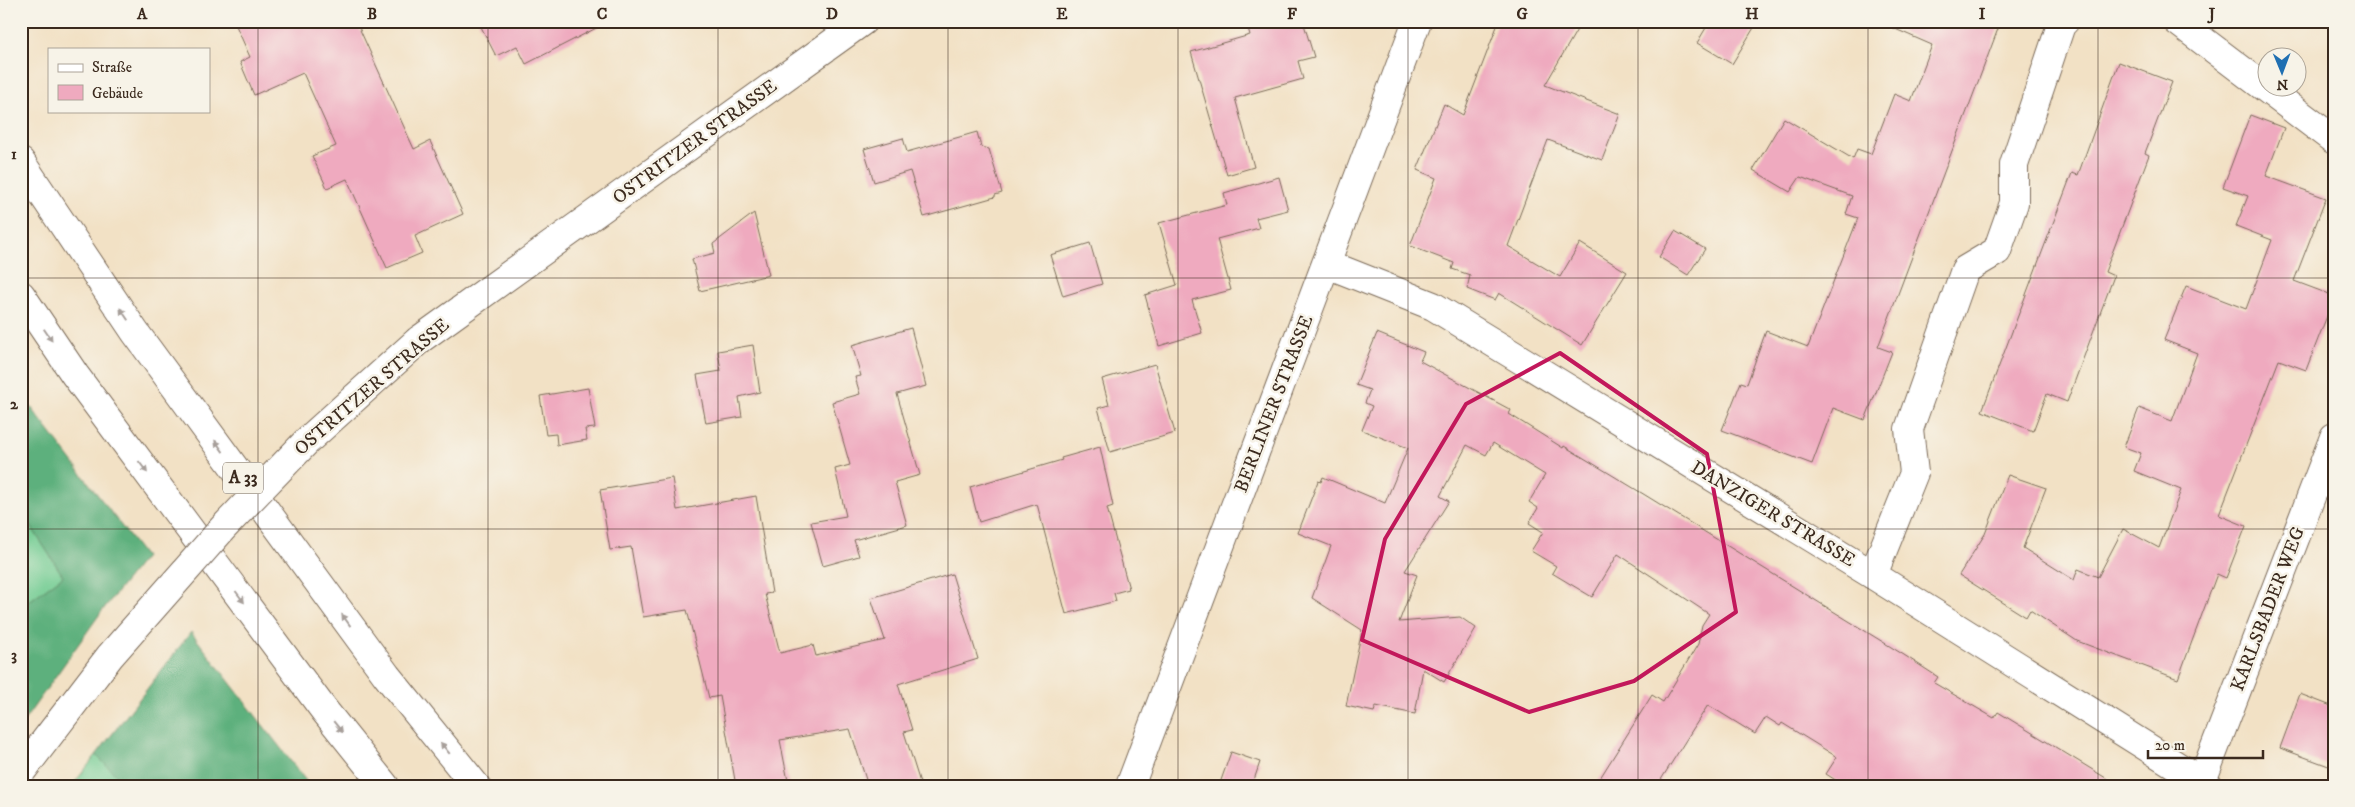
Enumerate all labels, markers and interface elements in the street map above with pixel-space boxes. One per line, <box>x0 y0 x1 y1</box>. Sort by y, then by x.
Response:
text: A <box>136 4 148 24</box>
text: B <box>367 4 377 24</box>
text: C <box>597 4 607 24</box>
text: D <box>826 4 838 24</box>
text: E <box>1056 4 1068 24</box>
text: F <box>1287 4 1297 24</box>
text: G <box>1516 4 1528 24</box>
text: H <box>1745 4 1759 24</box>
text: I <box>1979 4 1986 24</box>
text: J <box>2207 4 2216 24</box>
legend <box>48 48 210 112</box>
north arrow <box>2258 48 2308 98</box>
text: Straße <box>92 58 132 77</box>
street label: OSTRITZER STRASSE <box>608 75 782 209</box>
text: N <box>2276 75 2288 93</box>
text: Gebäude <box>92 84 143 103</box>
text: 1 <box>11 144 17 164</box>
one-way arrow <box>119 308 129 321</box>
street label: BERLINER STRASSE <box>1230 312 1318 496</box>
street label: OSTRITZER STRASSE <box>290 314 454 460</box>
one-way arrow <box>44 328 53 342</box>
text: 2 <box>10 394 19 414</box>
one-way arrow <box>214 439 224 453</box>
street label: DANZIGER STRASSE <box>1687 456 1859 572</box>
one-way arrow <box>138 460 149 473</box>
road number: A 33 <box>223 462 263 493</box>
street label: KARLSBADER WEG <box>2226 524 2310 694</box>
one-way arrow <box>235 590 245 604</box>
one-way arrow <box>341 613 351 627</box>
text: 3 <box>11 645 17 665</box>
one-way arrow <box>332 720 343 733</box>
scale bar <box>2148 727 2262 759</box>
text: 20 m <box>2155 736 2185 755</box>
one-way arrow <box>440 742 451 755</box>

